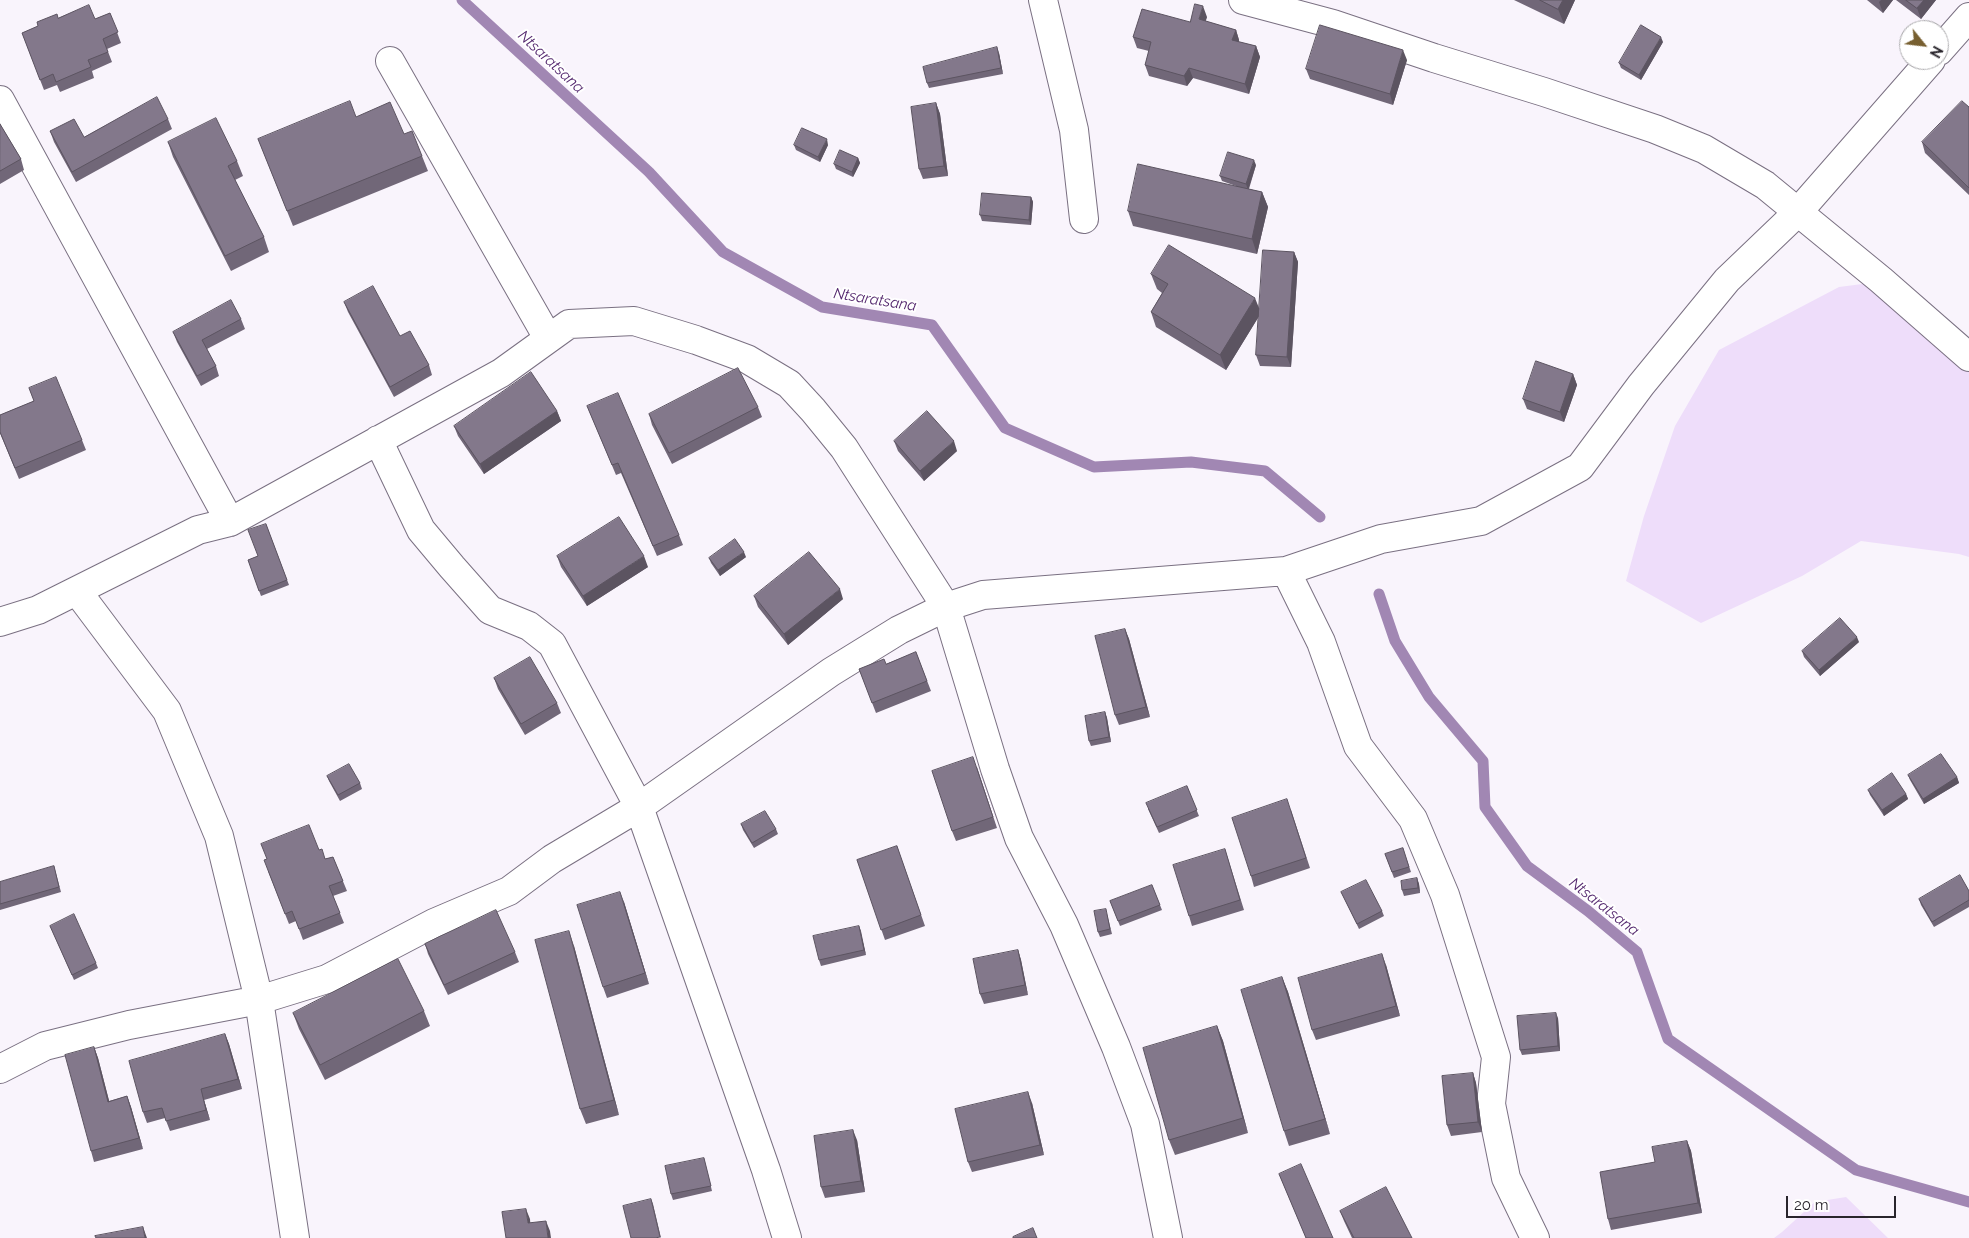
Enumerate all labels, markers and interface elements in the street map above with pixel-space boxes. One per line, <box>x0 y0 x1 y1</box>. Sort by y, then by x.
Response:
north arrow <box>1899 20 1949 70</box>
water label: Ntsaratsana <box>514 27 588 97</box>
text: N <box>1927 43 1946 60</box>
water label: Ntsaratsana <box>832 285 918 315</box>
water label: Ntsaratsana <box>1565 874 1643 940</box>
scale bar <box>1789 1186 1899 1218</box>
text: 20 m <box>1794 1196 1829 1214</box>

